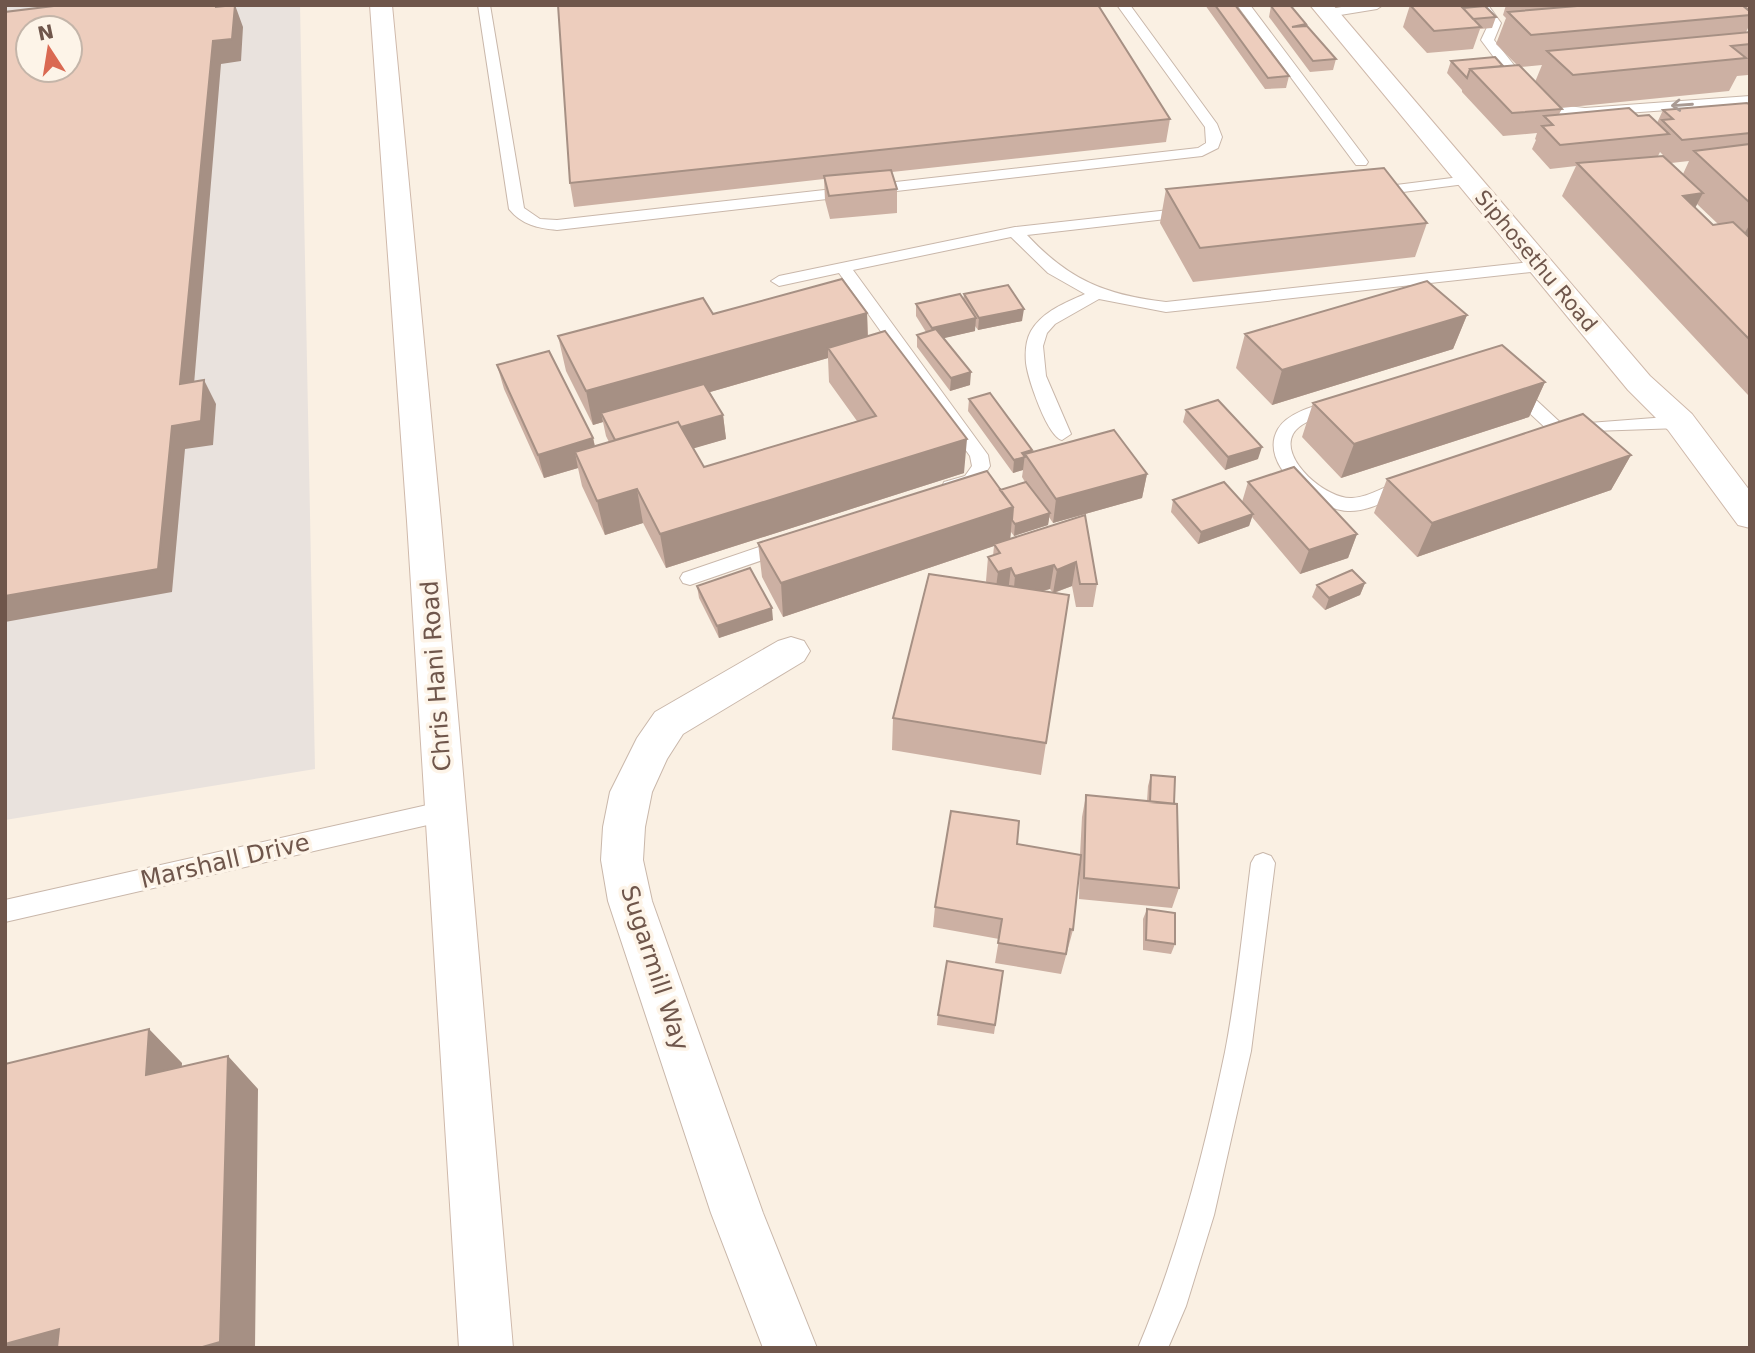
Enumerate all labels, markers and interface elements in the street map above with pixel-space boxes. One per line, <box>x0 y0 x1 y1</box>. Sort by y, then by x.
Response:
north arrow <box>14 14 84 84</box>
text: N <box>35 20 56 45</box>
one-way arrow <box>1671 99 1694 112</box>
street label: Siphosethu Road <box>1470 186 1602 336</box>
street label: Chris Hani Road <box>415 580 457 772</box>
street label: Marshall Drive <box>138 828 312 894</box>
street label: Sugarmill Way <box>615 882 695 1054</box>

